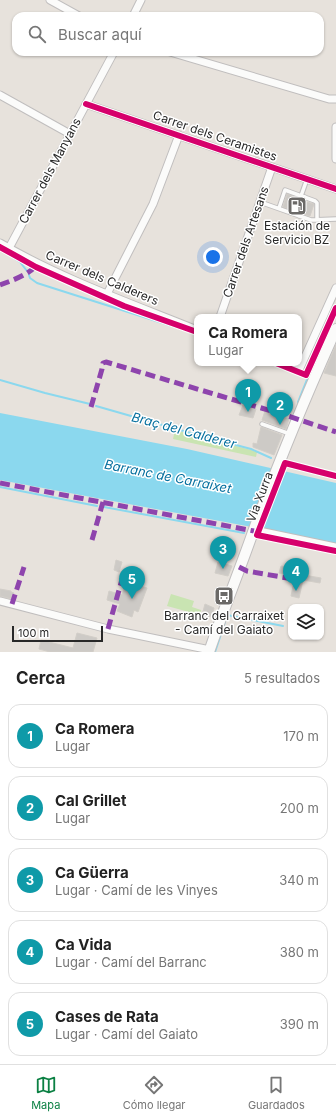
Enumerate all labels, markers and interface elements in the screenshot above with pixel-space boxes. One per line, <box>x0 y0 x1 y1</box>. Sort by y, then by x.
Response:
search box <box>12 12 324 56</box>
icon: search <box>26 23 48 45</box>
text: Buscar aquí <box>58 25 142 44</box>
street label: Carrer dels Ceramistes <box>151 107 279 164</box>
street label: Carrer dels Manyans <box>15 115 84 226</box>
street label: Carrer dels Artesans <box>219 184 272 299</box>
fuel station icon: Estación de Servicio BZ <box>286 195 308 217</box>
place label: Estación de Servicio BZ <box>264 218 330 247</box>
street label: Carrer dels Calderers <box>43 247 161 308</box>
your location <box>203 247 223 267</box>
popup <box>194 314 302 366</box>
text: Ca Romera <box>208 323 288 342</box>
text: Lugar <box>208 342 243 358</box>
pin: 1 <box>235 379 261 412</box>
pin: 2 <box>267 392 293 425</box>
water label: Braç del Calderer <box>130 408 239 452</box>
water label: Barranc de Carraixet <box>103 456 234 496</box>
street label: Via Xurra <box>243 470 276 524</box>
pin: 3 <box>210 536 236 569</box>
pin: 4 <box>283 558 309 591</box>
pin: 5 <box>119 566 145 599</box>
bus stop icon: Barranc del Carraixet - Camí del Gaiato <box>213 585 235 607</box>
map controls <box>288 604 324 640</box>
button: layers <box>288 604 324 640</box>
place label: Barranc del Carraixet - Camí del Gaiato <box>164 608 284 637</box>
scale bar <box>12 624 103 643</box>
text: 100 m <box>18 626 49 640</box>
text: Cerca <box>16 668 65 688</box>
text: 5 resultados <box>244 670 320 686</box>
text: Ca Romera <box>55 719 134 738</box>
text: 1 <box>27 728 33 744</box>
text: 170 m <box>283 728 319 744</box>
text: Lugar <box>55 738 90 754</box>
text: Cal Grillet <box>55 791 127 810</box>
text: 2 <box>26 800 34 816</box>
text: 200 m <box>280 800 319 816</box>
text: Lugar <box>55 810 90 826</box>
text: Ca Güerra <box>55 863 129 882</box>
text: 3 <box>26 872 34 888</box>
text: 340 m <box>279 872 319 888</box>
text: Lugar · Camí de les Vinyes <box>55 882 218 898</box>
text: Ca Vida <box>55 935 112 954</box>
text: 4 <box>26 944 34 960</box>
text: 380 m <box>280 944 319 960</box>
text: Lugar · Camí del Barranc <box>55 954 207 970</box>
text: Cases de Rata <box>55 1007 159 1026</box>
text: 5 <box>26 1016 34 1032</box>
text: 390 m <box>280 1016 319 1032</box>
text: Lugar · Camí del Gaiato <box>55 1026 198 1042</box>
tab: Mapa <box>31 1074 60 1112</box>
tab: Cómo llegar <box>123 1074 185 1112</box>
tab: Guardados <box>248 1074 305 1112</box>

